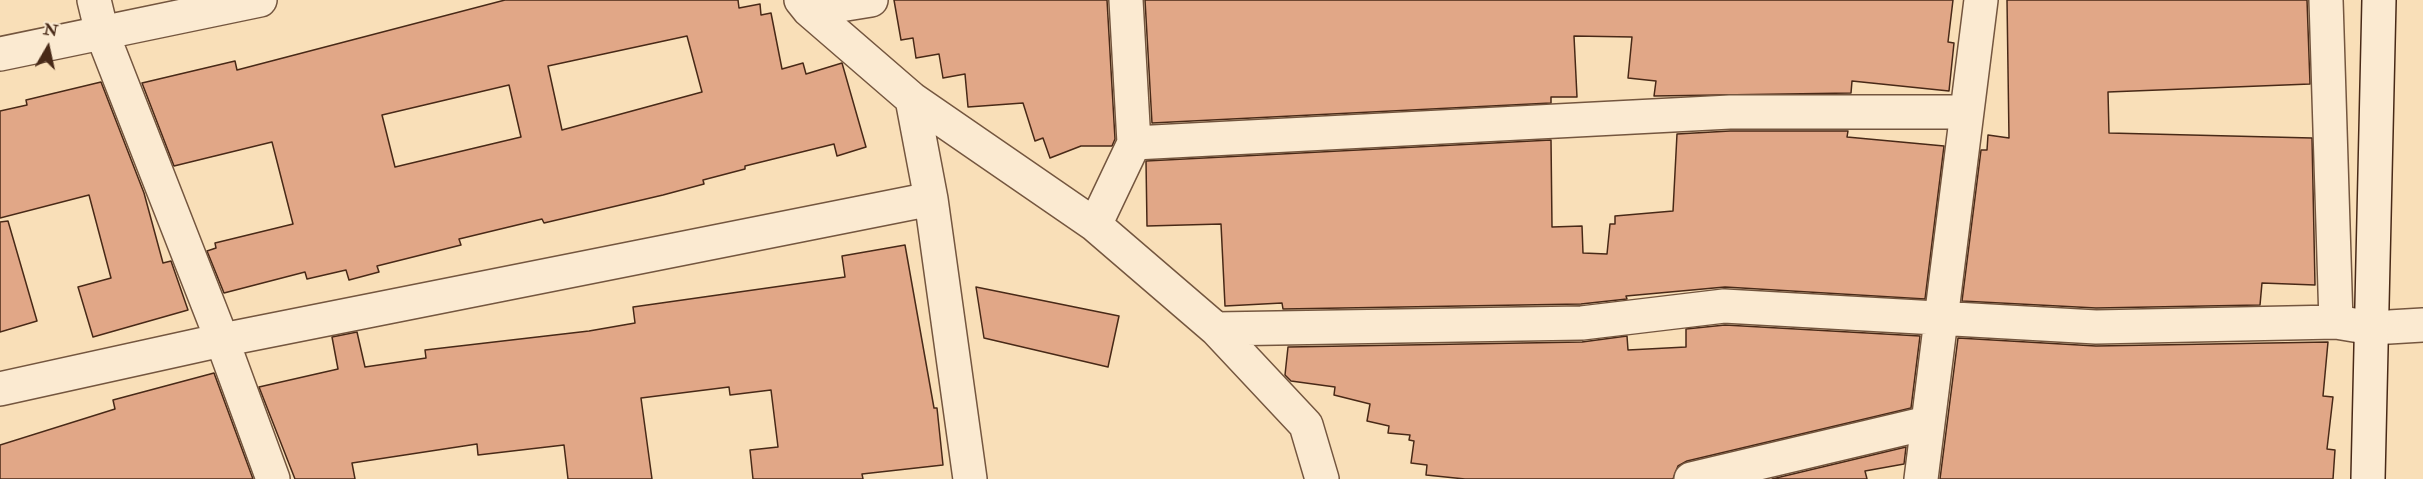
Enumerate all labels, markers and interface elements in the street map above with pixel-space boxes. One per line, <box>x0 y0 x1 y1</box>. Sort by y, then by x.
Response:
north arrow <box>18 18 78 78</box>
text: N <box>42 19 59 41</box>

